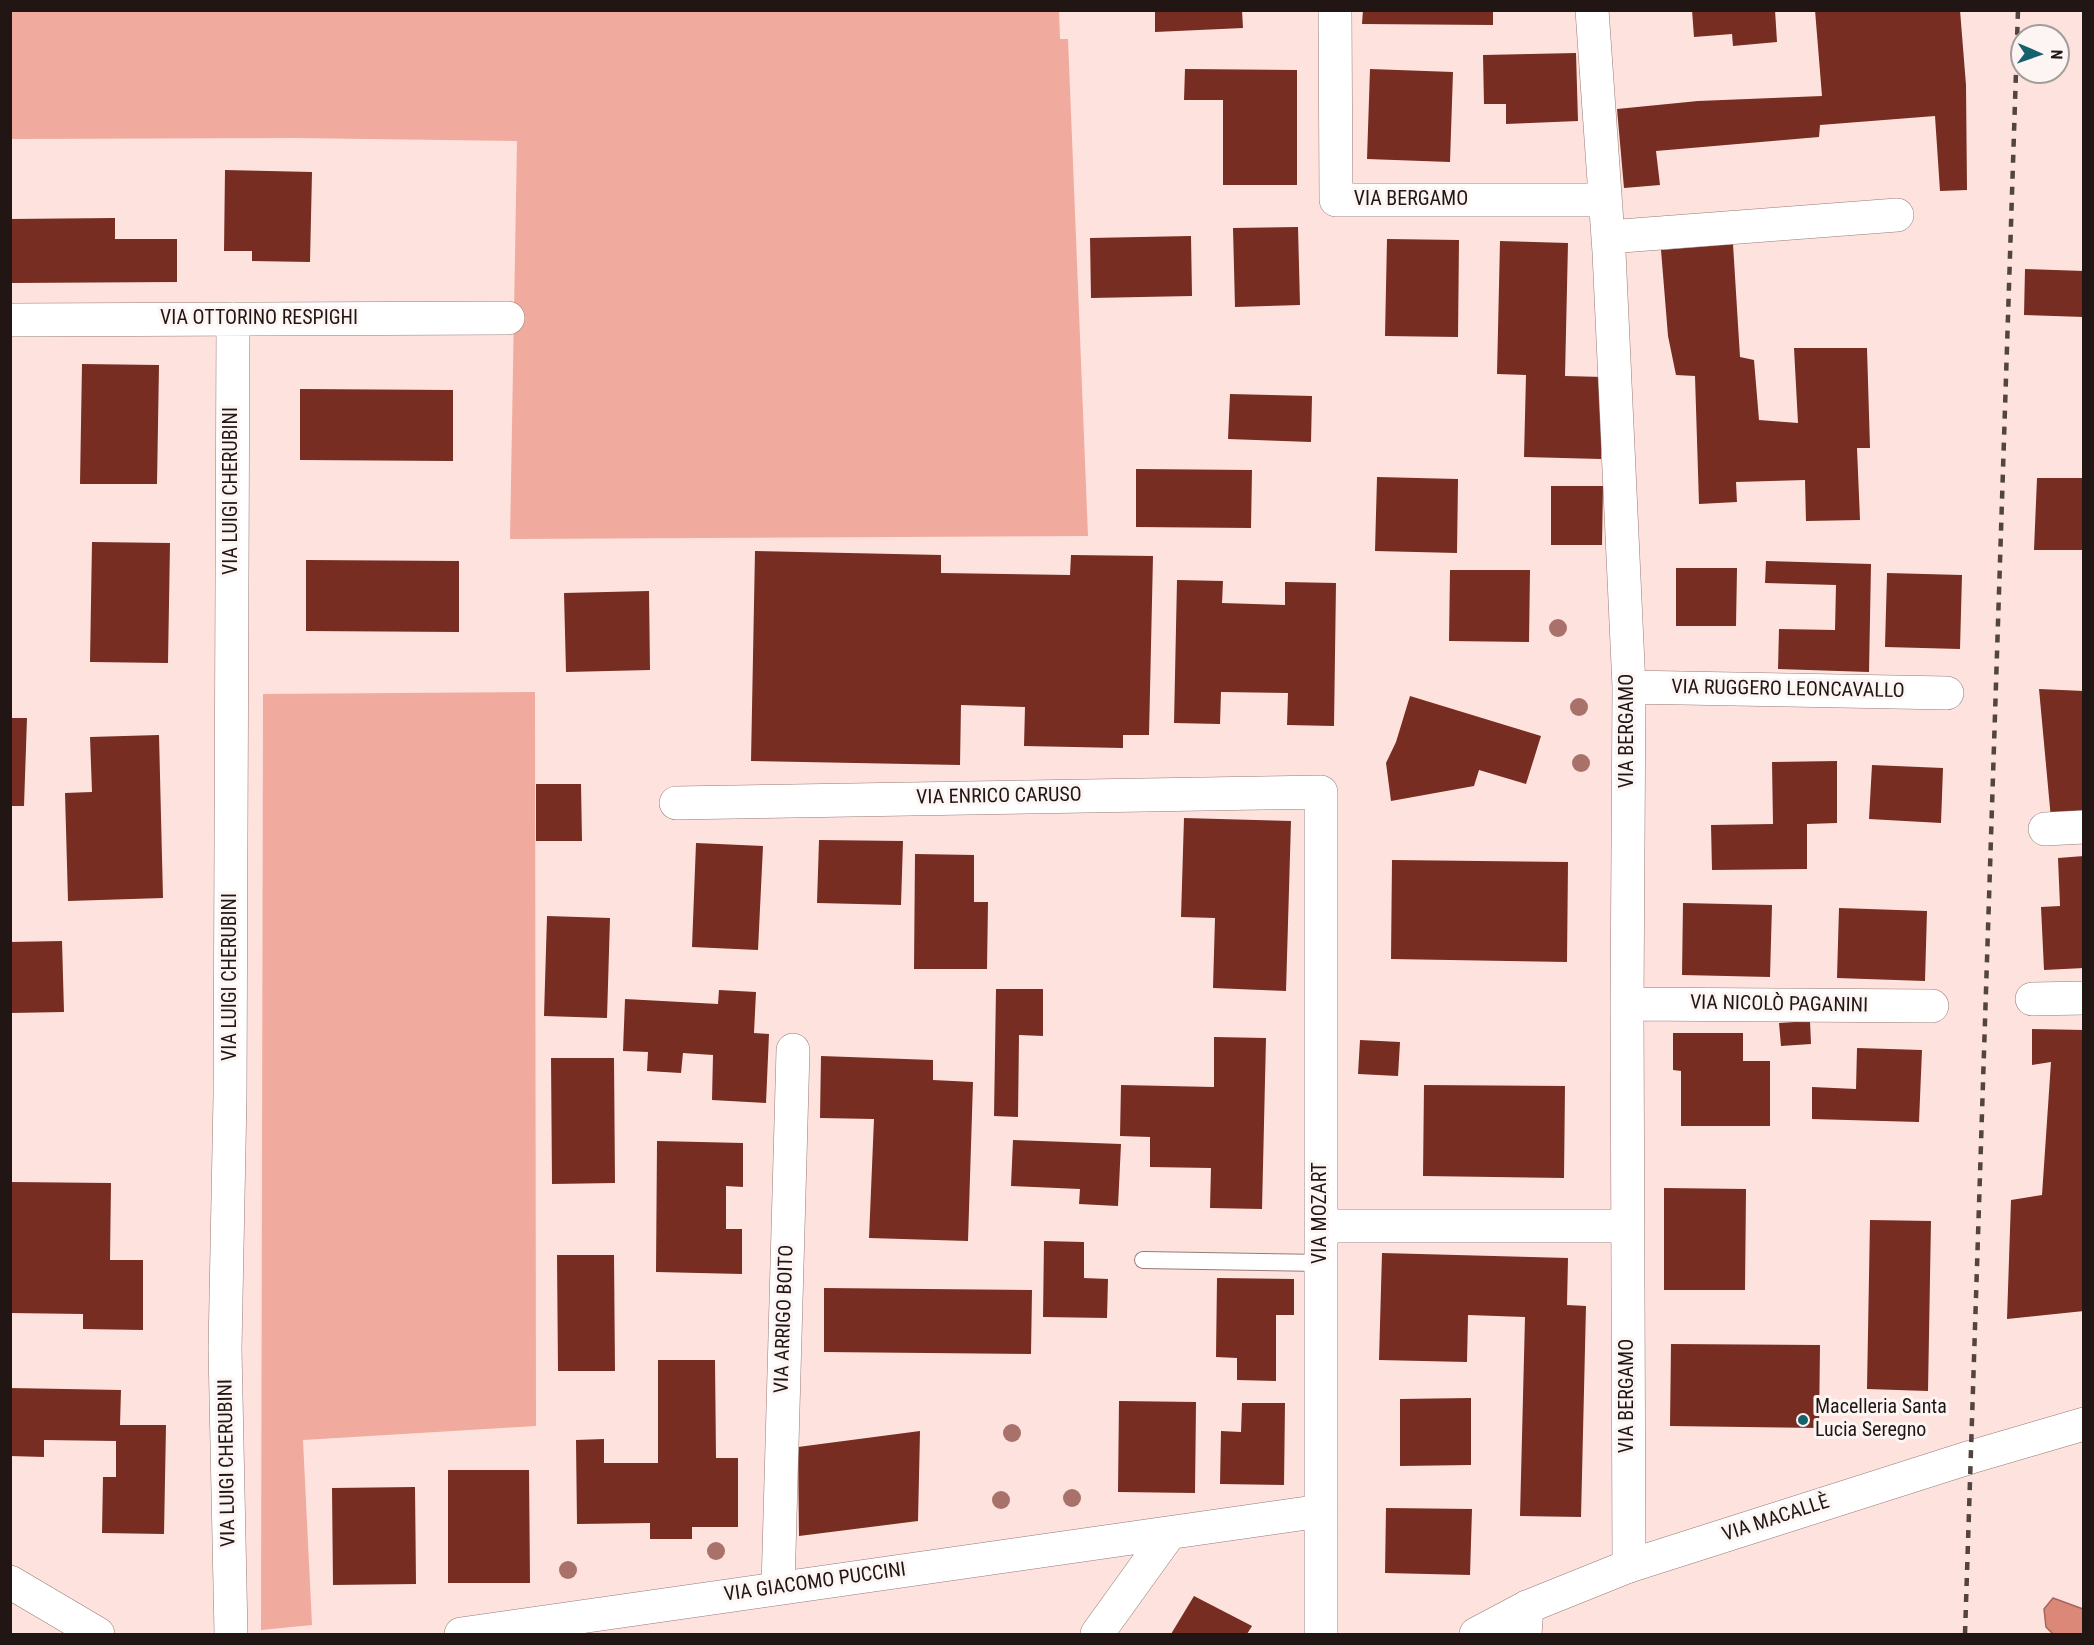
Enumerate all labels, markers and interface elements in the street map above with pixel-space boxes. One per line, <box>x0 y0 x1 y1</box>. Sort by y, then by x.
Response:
north arrow <box>2010 24 2070 84</box>
text: N <box>2047 49 2066 60</box>
street label: VIA BERGAMO <box>1354 188 1468 212</box>
street label: VIA OTTORINO RESPIGHI <box>160 307 358 331</box>
street label: VIA LUIGI CHERUBINI <box>220 407 244 575</box>
street label: VIA BERGAMO <box>1616 674 1640 788</box>
street label: VIA RUGGERO LEONCAVALLO <box>1671 676 1905 704</box>
street label: VIA ENRICO CARUSO <box>916 784 1082 810</box>
street label: VIA LUIGI CHERUBINI <box>219 893 243 1061</box>
street label: VIA NICOLÒ PAGANINI <box>1690 991 1868 1019</box>
street label: VIA MOZART <box>1309 1162 1333 1264</box>
street label: VIA ARRIGO BOITO <box>770 1244 800 1394</box>
street label: VIA BERGAMO <box>1616 1339 1640 1453</box>
street label: VIA LUIGI CHERUBINI <box>215 1379 241 1547</box>
place label: Macelleria Santa Lucia Seregno <box>1815 1396 1947 1443</box>
marker: Macelleria Santa Lucia Seregno <box>1796 1413 1810 1427</box>
street label: VIA MACALLÈ <box>1719 1490 1833 1548</box>
street label: VIA GIACOMO PUCCINI <box>723 1558 907 1608</box>

